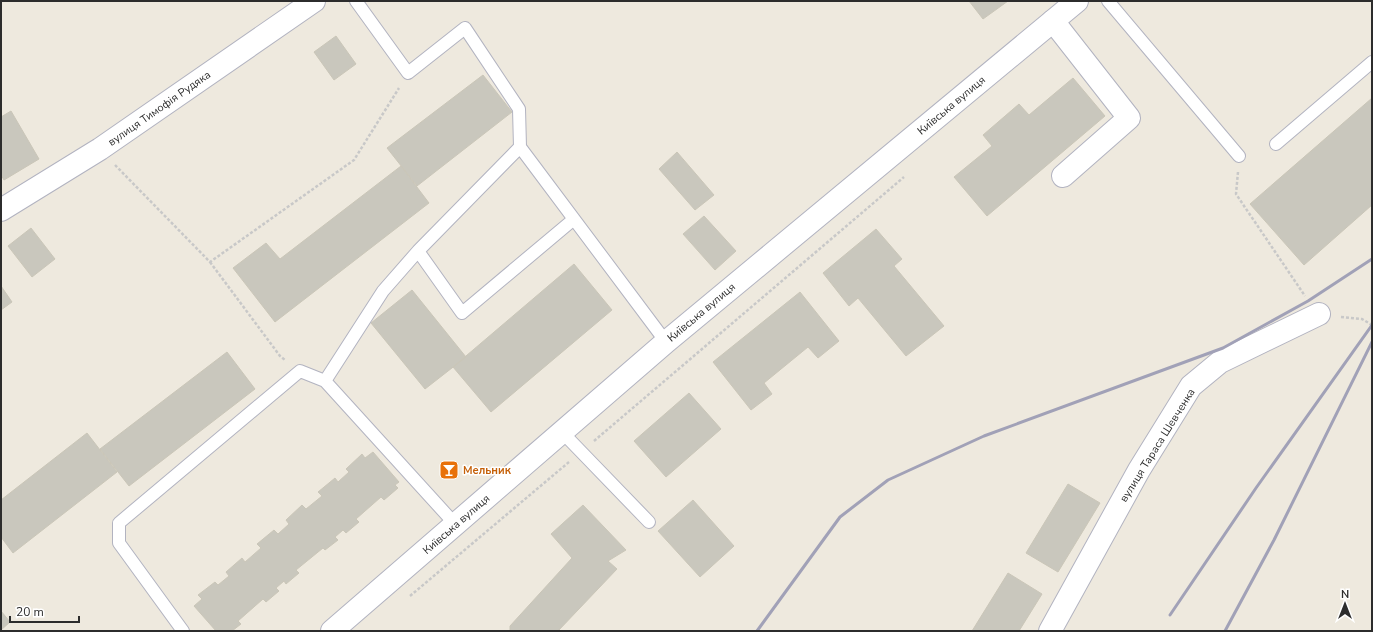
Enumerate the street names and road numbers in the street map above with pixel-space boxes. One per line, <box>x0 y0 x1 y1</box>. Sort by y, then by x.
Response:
street label: вулиця Тимофія Рудяка <box>105 67 214 150</box>
street label: Київська вулиця <box>914 72 989 138</box>
street label: Київська вулиця <box>664 279 739 345</box>
street label: вулиця Тараса Шевченка <box>1116 386 1199 505</box>
street label: Київська вулиця <box>420 491 493 558</box>

